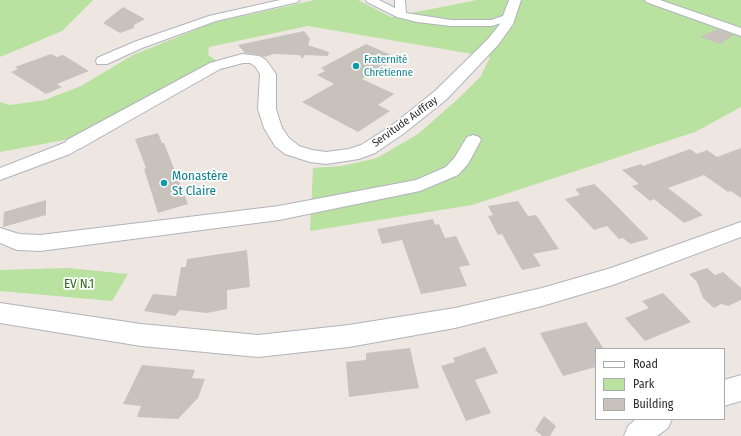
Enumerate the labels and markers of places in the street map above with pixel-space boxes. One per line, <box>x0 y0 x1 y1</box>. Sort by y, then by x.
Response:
place label: Fraternité Chrétienne <box>364 53 413 79</box>
marker: Fraternité Chrétienne <box>351 61 361 71</box>
place label: Monastère St Claire <box>172 168 228 199</box>
marker: Monastère St Claire <box>159 178 169 188</box>

